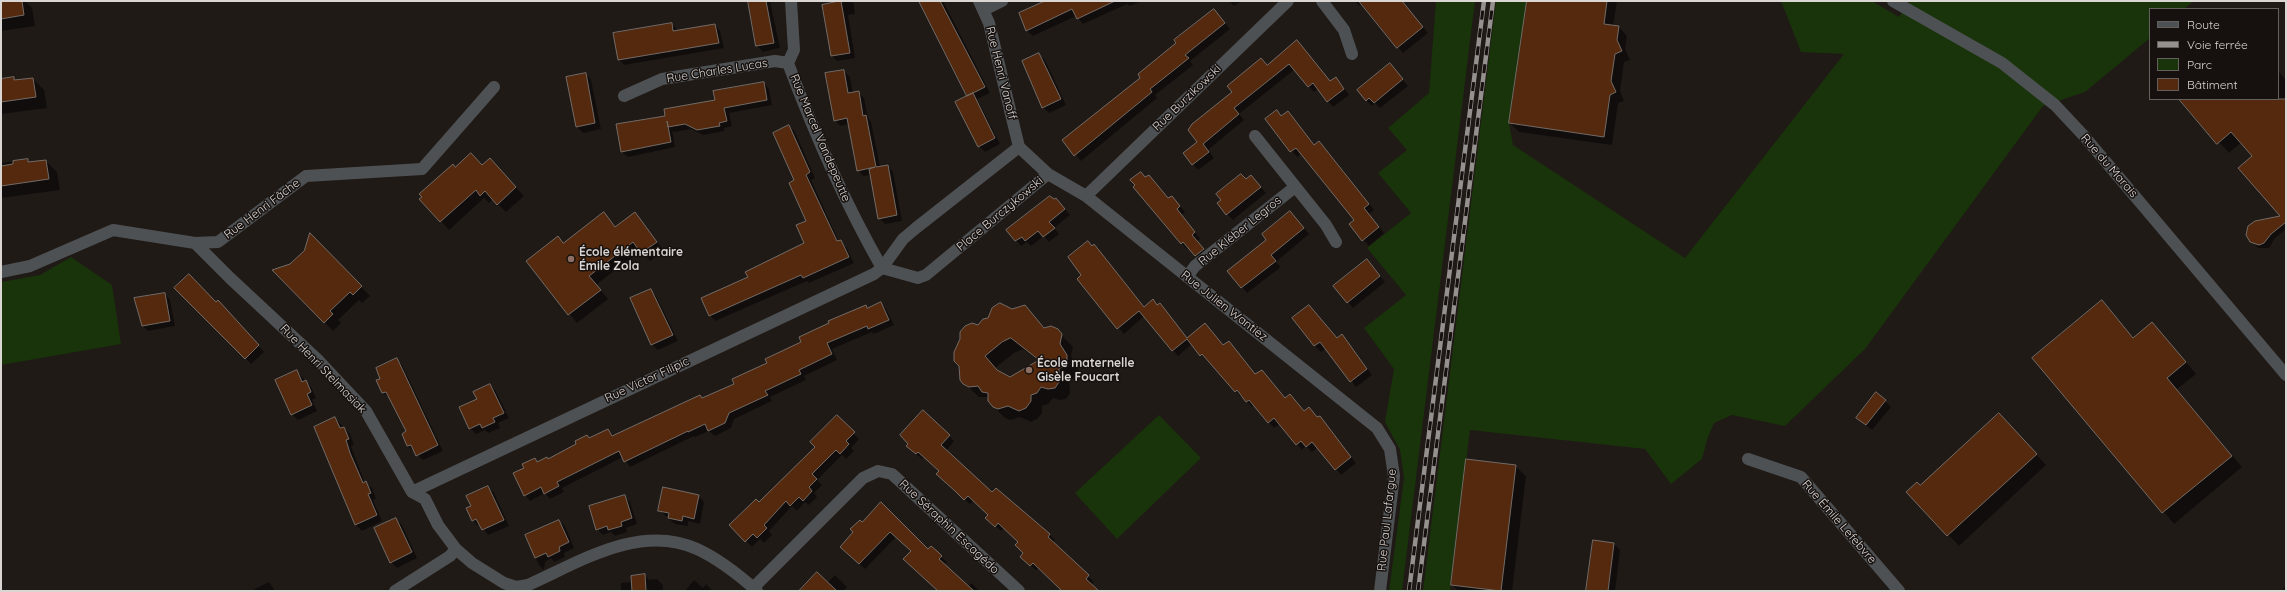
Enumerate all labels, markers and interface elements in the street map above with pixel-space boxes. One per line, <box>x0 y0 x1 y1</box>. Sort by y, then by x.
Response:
legend <box>2149 8 2279 100</box>
text: Route <box>2187 17 2220 32</box>
street label: Rue Henri Vanoff <box>982 25 1020 121</box>
text: Voie ferrée <box>2187 37 2248 52</box>
street label: Rue Charles Lucas <box>666 56 768 86</box>
text: Parc <box>2187 57 2212 72</box>
street label: Rue Burzikowski <box>1150 62 1224 134</box>
street label: Rue Marcel Vandepeutte <box>787 72 853 204</box>
text: Bâtiment <box>2187 77 2237 92</box>
street label: Rue du Marais <box>2077 131 2141 201</box>
street label: Place Burczykowski <box>954 174 1046 254</box>
street label: Rue Henri Fâche <box>221 176 303 242</box>
street label: Rue Kléber Legros <box>1196 193 1284 269</box>
place label: École élémentaire Émile Zola <box>579 245 683 273</box>
marker: École élémentaire Émile Zola <box>566 254 576 264</box>
street label: Rue Julien Wantiez <box>1178 268 1270 344</box>
street label: Rue Henri Stelmasiak <box>277 322 369 416</box>
street label: Rue Victor Filipic <box>603 354 691 406</box>
place label: École maternelle Gisèle Foucart <box>1037 356 1135 384</box>
marker: École maternelle Gisèle Foucart <box>1024 365 1034 375</box>
street label: Rue Paul Lafargue <box>1374 468 1400 572</box>
street label: Rue Séraphin Escagédo <box>896 477 1002 577</box>
street label: Rue Émile Lefebvre <box>1799 477 1879 567</box>

